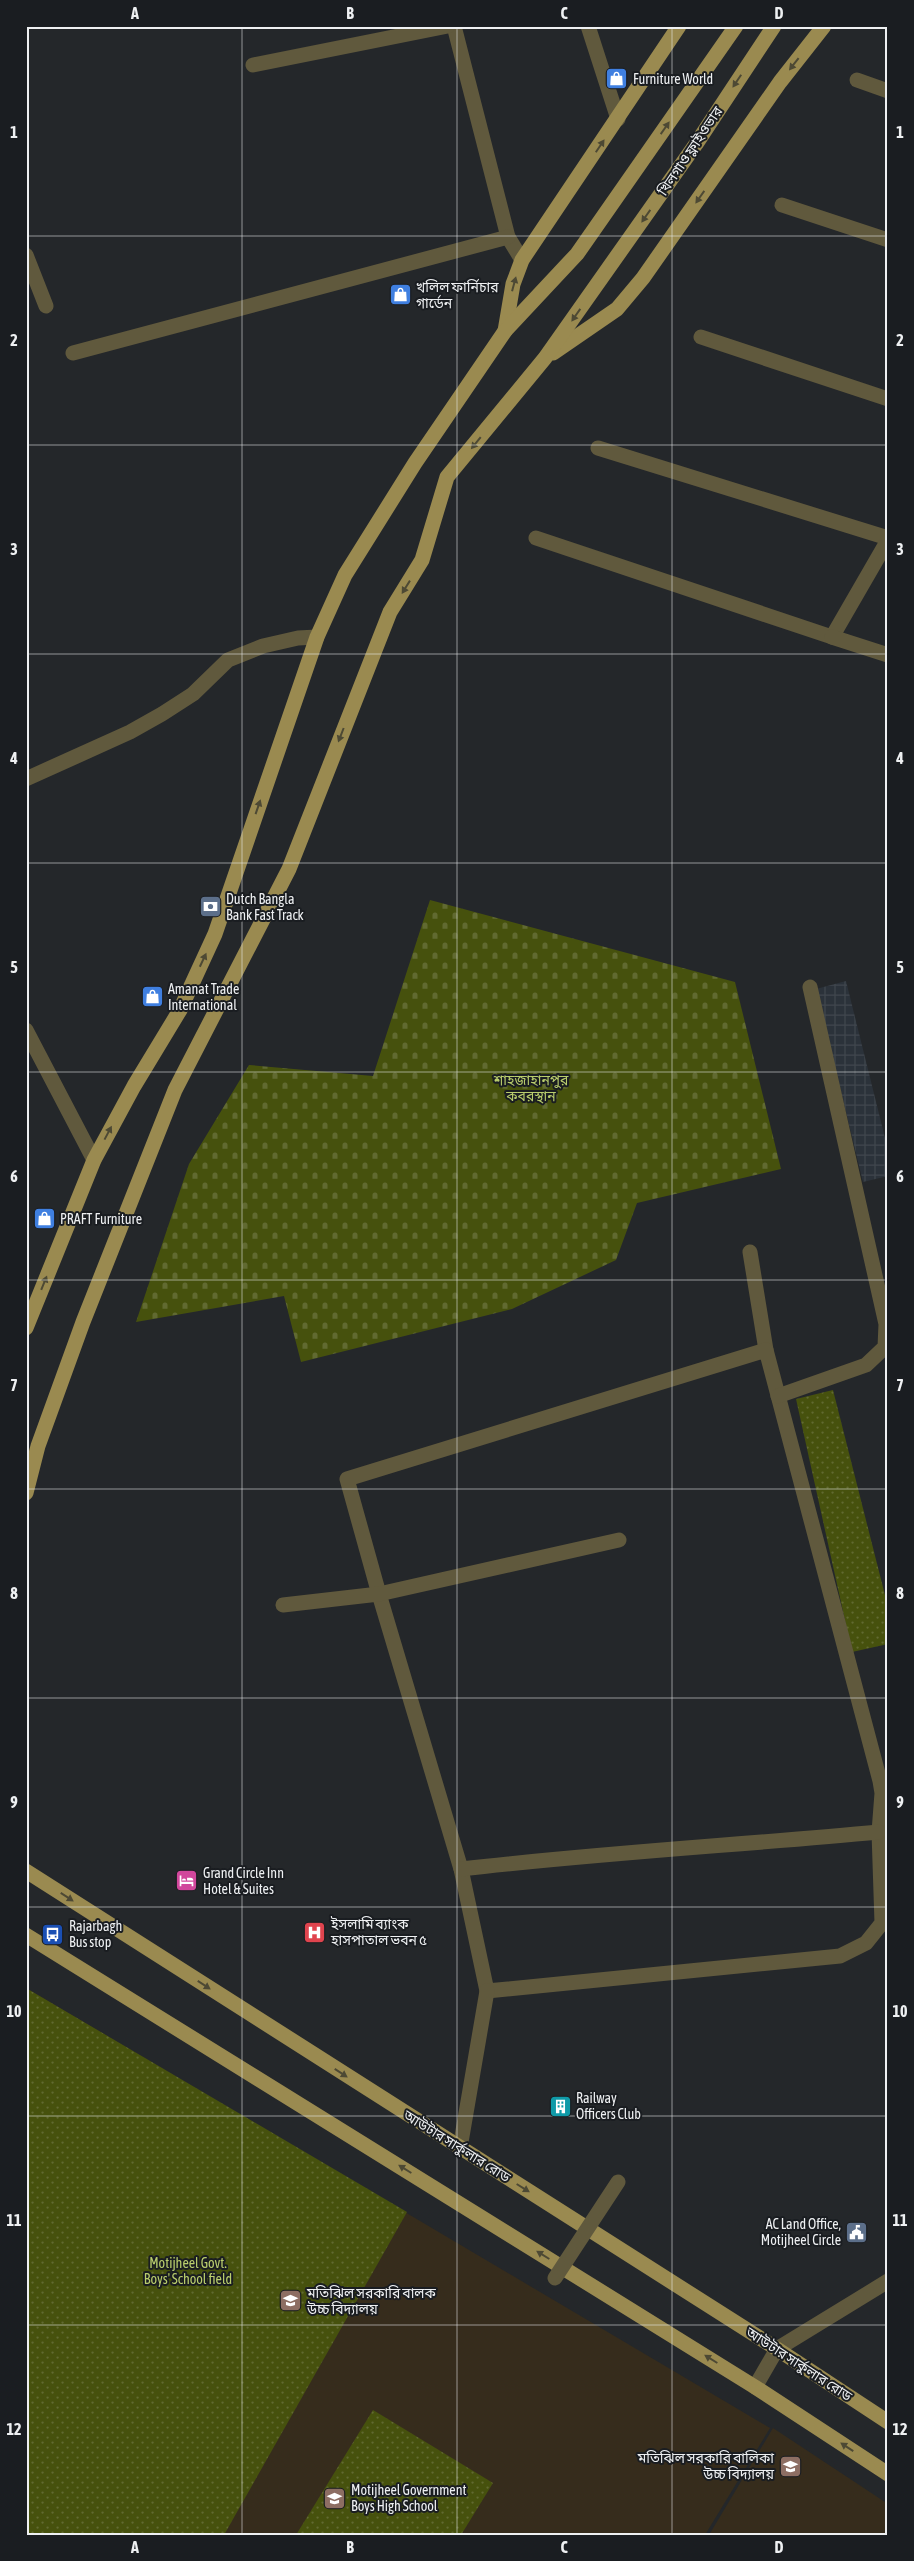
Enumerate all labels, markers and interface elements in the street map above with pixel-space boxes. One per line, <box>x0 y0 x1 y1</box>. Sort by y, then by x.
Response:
text: A <box>130 4 139 22</box>
text: B <box>346 4 354 22</box>
text: C <box>560 4 568 22</box>
text: D <box>775 4 784 22</box>
one-way arrow <box>788 58 799 71</box>
shop icon: Furniture World <box>605 67 629 91</box>
place label: Furniture World <box>633 71 713 87</box>
one-way arrow <box>732 75 742 88</box>
street label: খিলগাও ফ্লাইওভার <box>654 103 726 199</box>
one-way arrow <box>660 121 670 135</box>
text: 1 <box>10 123 18 141</box>
text: 1 <box>896 123 904 141</box>
one-way arrow <box>595 140 605 153</box>
one-way arrow <box>695 190 705 204</box>
one-way arrow <box>641 209 651 222</box>
one-way arrow <box>510 276 518 291</box>
place label: খলিল ফার্নিচার গার্ডেন <box>416 278 499 311</box>
shop icon: খলিল ফার্নিচার গার্ডেন <box>388 283 412 307</box>
one-way arrow <box>571 308 581 322</box>
text: 2 <box>10 331 18 349</box>
text: 2 <box>896 331 904 349</box>
one-way arrow <box>470 436 481 449</box>
text: 3 <box>10 540 18 558</box>
text: 3 <box>896 540 904 558</box>
one-way arrow <box>401 580 410 593</box>
one-way arrow <box>336 728 344 742</box>
text: 4 <box>9 749 18 767</box>
text: 4 <box>895 749 904 767</box>
one-way arrow <box>255 800 262 815</box>
place label: Dutch Bangla Bank Fast Track <box>226 891 304 923</box>
bank icon: Dutch Bangla Bank Fast Track <box>198 895 222 919</box>
one-way arrow <box>199 953 207 967</box>
text: 5 <box>10 958 18 976</box>
text: 5 <box>896 958 904 976</box>
place label: Amanat Trade International <box>168 981 239 1013</box>
shop icon: Amanat Trade International <box>140 985 164 1009</box>
park label: শাহজাহানপুর কবরস্থান <box>493 1072 569 1104</box>
one-way arrow <box>104 1126 112 1141</box>
text: 6 <box>10 1167 18 1185</box>
text: 6 <box>896 1167 904 1185</box>
shop icon: PRAFT Furniture <box>32 1207 56 1231</box>
place label: PRAFT Furniture <box>60 1211 142 1227</box>
one-way arrow <box>41 1275 49 1290</box>
text: 7 <box>10 1376 18 1394</box>
text: 7 <box>896 1376 904 1394</box>
text: 8 <box>10 1584 18 1602</box>
text: 8 <box>896 1584 904 1602</box>
text: 9 <box>10 1793 18 1811</box>
text: 9 <box>896 1793 904 1811</box>
place label: Grand Circle Inn Hotel & Suites <box>203 1865 284 1897</box>
hotel icon: Grand Circle Inn Hotel & Suites <box>175 1869 199 1893</box>
one-way arrow <box>61 1893 74 1902</box>
place label: ইসলামি ব্যাংক হাসপাতাল ভবন ৫ <box>330 1916 427 1948</box>
place label: Rajarbagh Bus stop <box>69 1918 122 1950</box>
hospital icon: ইসলামি ব্যাংক হাসপাতাল ভবন ৫ <box>303 1920 327 1944</box>
bus stop icon: Rajarbagh Bus stop <box>41 1922 65 1946</box>
one-way arrow <box>198 1980 211 1990</box>
text: 10 <box>6 2002 22 2020</box>
text: 10 <box>892 2002 908 2020</box>
one-way arrow <box>335 2068 348 2077</box>
place label: Railway Officers Club <box>576 2090 641 2122</box>
building icon: Railway Officers Club <box>548 2094 572 2118</box>
street label: আউটার সার্কুলার রোড <box>399 2105 515 2187</box>
one-way arrow <box>398 2165 411 2174</box>
one-way arrow <box>516 2183 529 2193</box>
text: 11 <box>6 2211 22 2229</box>
text: 11 <box>892 2211 908 2229</box>
place label: AC Land Office, Motijheel Circle <box>761 2216 841 2248</box>
public building icon: AC Land Office, Motijheel Circle <box>845 2220 869 2244</box>
one-way arrow <box>536 2250 549 2260</box>
park label: Motijheel Govt. Boys' School field <box>144 2255 232 2287</box>
place label: মতিঝিল সরকারি বালক উচ্চ বিদ্যালয় <box>306 2285 437 2317</box>
school or university icon: মতিঝিল সরকারি বালক উচ্চ বিদ্যালয় <box>279 2289 303 2313</box>
street label: আউটার সার্কুলার রোড <box>742 2322 856 2406</box>
one-way arrow <box>704 2354 717 2364</box>
text: 12 <box>6 2420 22 2438</box>
text: 12 <box>892 2420 908 2438</box>
one-way arrow <box>840 2443 854 2452</box>
place label: মতিঝিল সরকারি বালিকা উচ্চ বিদ্যালয় <box>637 2450 774 2482</box>
school or university icon: মতিঝিল সরকারি বালিকা উচ্চ বিদ্যালয় <box>778 2454 802 2478</box>
place label: Motijheel Government Boys High School <box>351 2482 467 2514</box>
school or university icon: Motijheel Government Boys High School <box>323 2486 347 2510</box>
text: A <box>130 2538 139 2556</box>
text: B <box>346 2538 354 2556</box>
text: C <box>560 2538 568 2556</box>
text: D <box>775 2538 784 2556</box>

